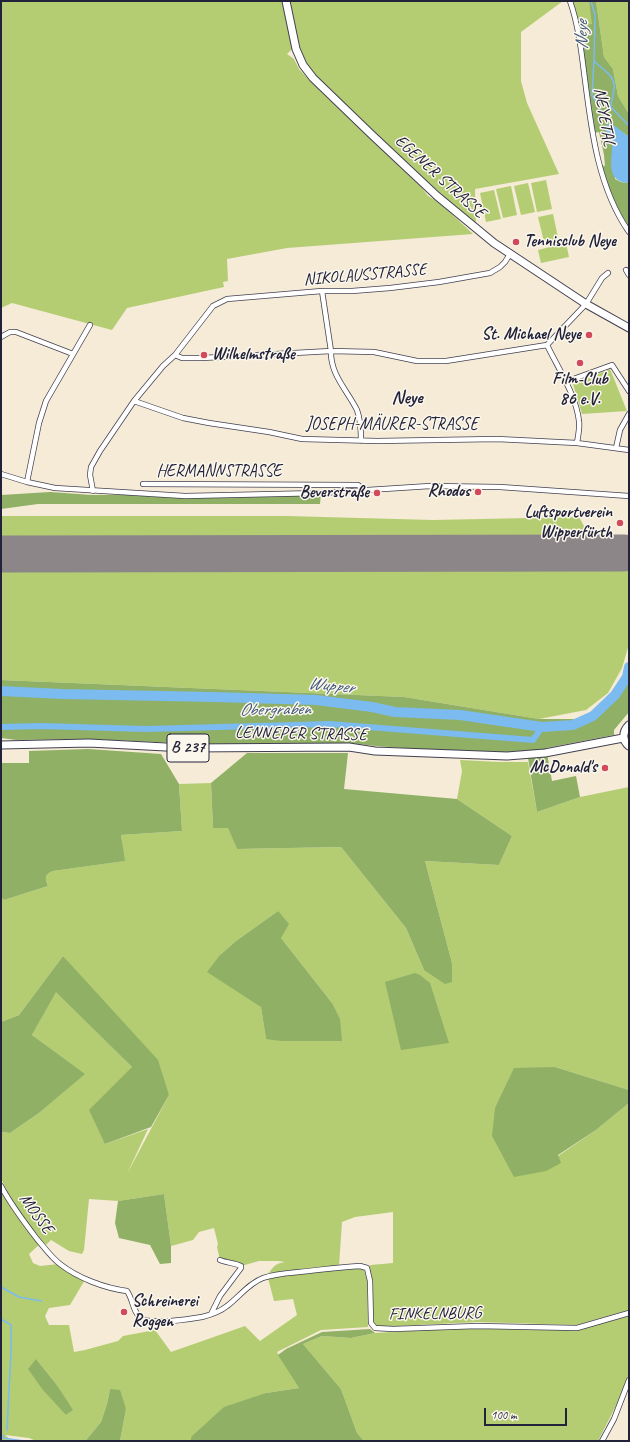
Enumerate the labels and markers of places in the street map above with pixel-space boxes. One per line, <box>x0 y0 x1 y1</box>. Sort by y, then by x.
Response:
place label: Tennisclub Neye <box>524 232 616 252</box>
marker: Tennisclub Neye <box>511 237 521 247</box>
place label: St. Michael Neye <box>482 325 581 345</box>
marker: St. Michael Neye <box>584 330 594 340</box>
place label: Wilhelmstraße <box>212 345 295 365</box>
marker: Wilhelmstraße <box>199 350 209 360</box>
marker: Film-Club 86 e.V. <box>575 358 585 368</box>
place label: Film-Club 86 e.V. <box>552 370 608 410</box>
place label: Rhodos <box>428 482 470 502</box>
place label: Beverstraße <box>300 483 369 503</box>
marker: Rhodos <box>473 487 483 497</box>
marker: Beverstraße <box>372 488 382 498</box>
place label: Luftsportverein Wipperfürth <box>525 503 612 543</box>
marker: Luftsportverein Wipperfürth <box>615 518 625 528</box>
place label: McDonald's <box>530 758 597 778</box>
marker: McDonald's <box>600 763 610 773</box>
place label: Schreinerei Roggen <box>132 1292 198 1332</box>
marker: Schreinerei Roggen <box>119 1307 129 1317</box>

